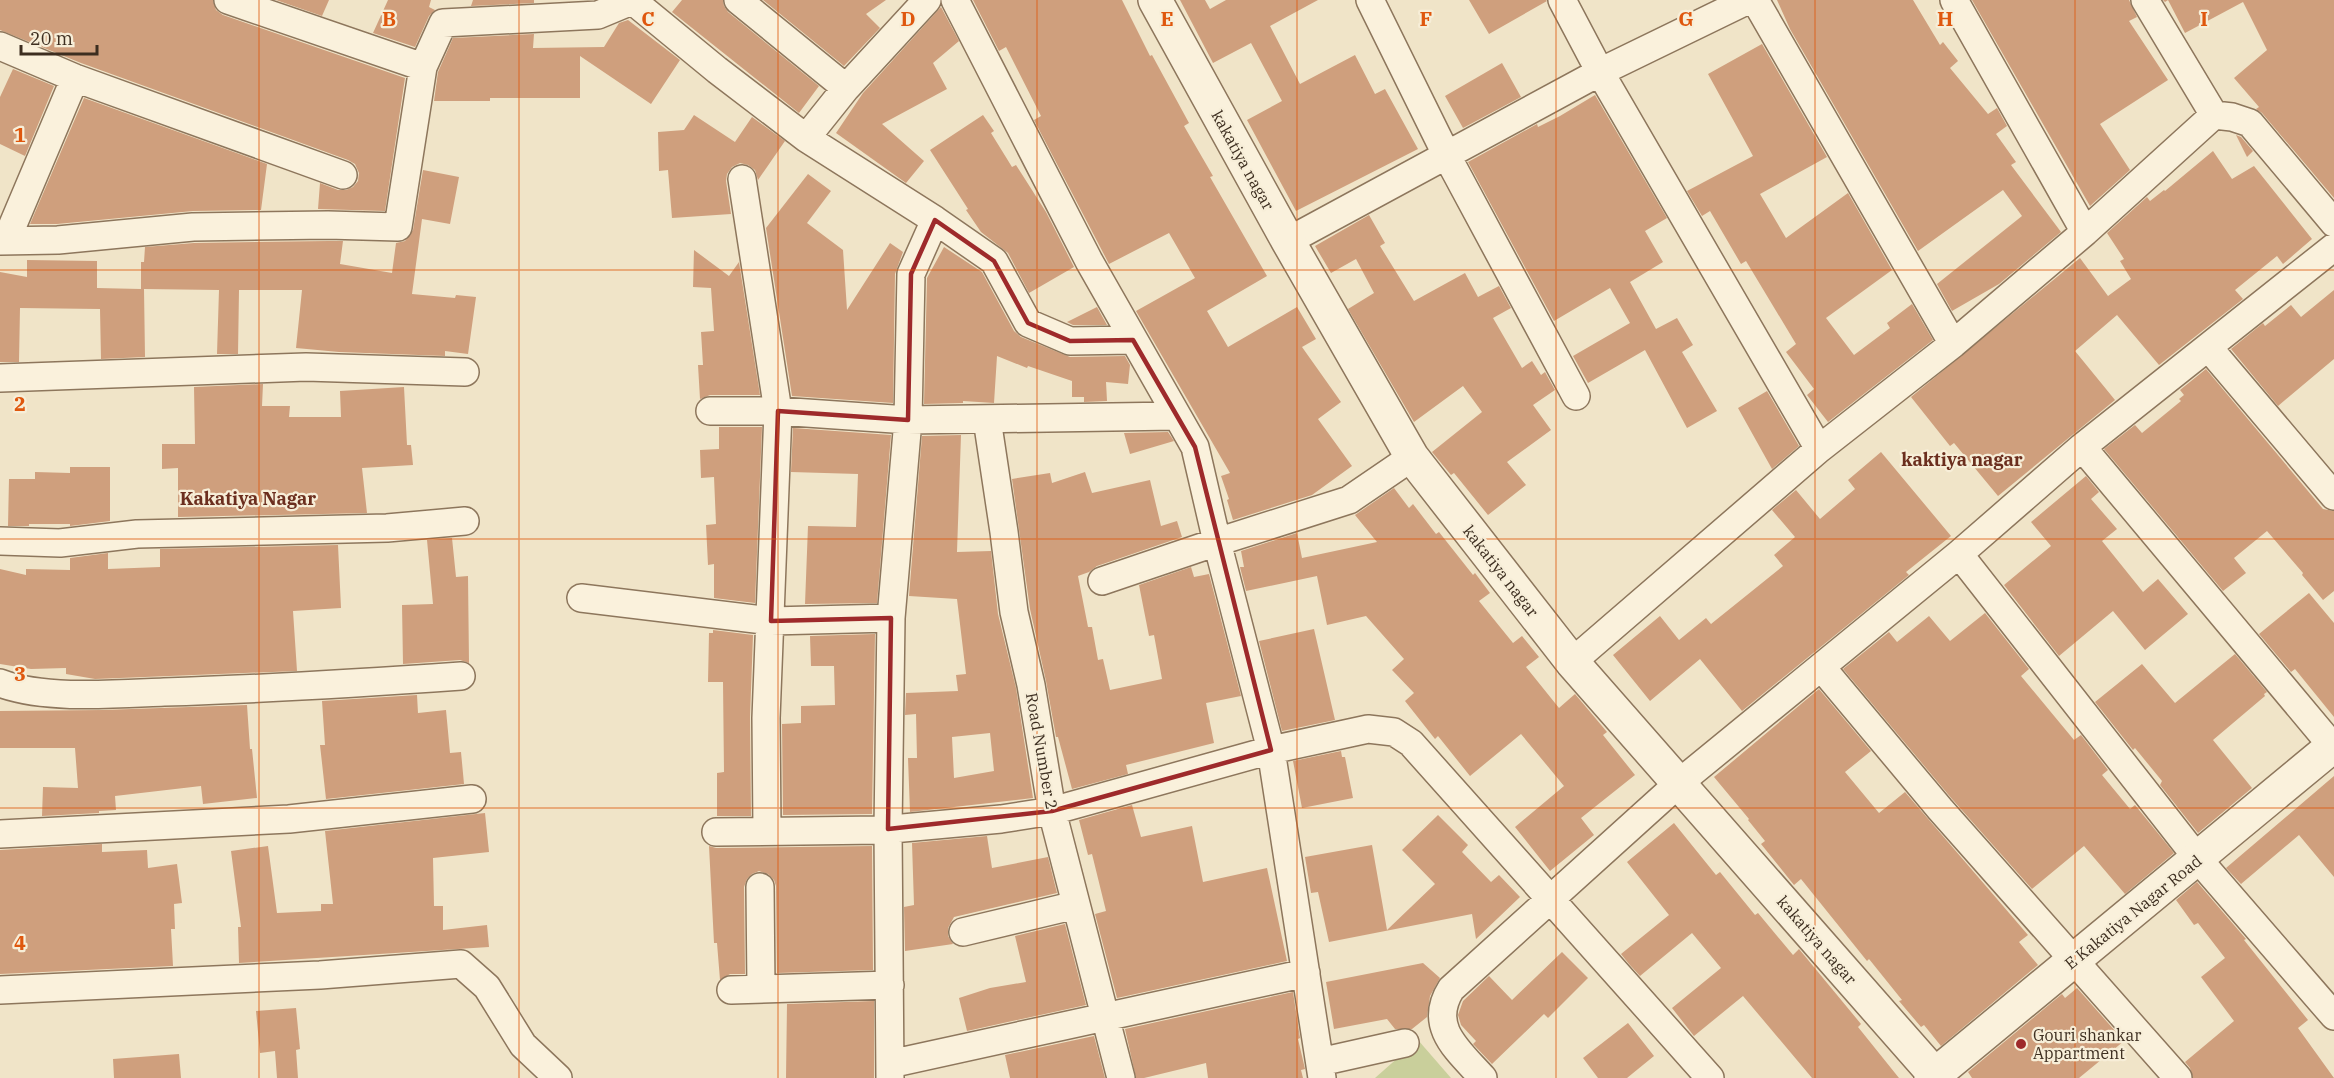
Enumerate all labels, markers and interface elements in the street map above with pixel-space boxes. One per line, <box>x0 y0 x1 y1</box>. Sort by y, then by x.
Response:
text: B <box>382 5 396 32</box>
text: C <box>641 5 655 32</box>
text: D <box>900 5 916 32</box>
text: E <box>1160 5 1174 32</box>
text: F <box>1420 5 1432 32</box>
text: G <box>1678 5 1694 32</box>
text: H <box>1937 5 1953 32</box>
text: I <box>2200 5 2208 32</box>
scale bar <box>21 18 98 56</box>
text: 20 m <box>30 27 73 50</box>
street label: kakatiya nagar <box>1207 107 1279 213</box>
text: 1 <box>14 121 26 148</box>
text: 2 <box>14 390 26 417</box>
district label: kaktiya nagar <box>1901 448 2023 471</box>
district label: Kakatiya Nagar <box>180 487 316 510</box>
street label: kakatiya nagar <box>1459 521 1543 621</box>
text: 3 <box>14 660 26 687</box>
street label: Road Number 2 <box>1022 691 1062 811</box>
street label: E Kakatiya Nagar Road <box>2060 850 2206 973</box>
street label: kakatiya nagar <box>1773 892 1861 988</box>
text: 4 <box>14 929 26 956</box>
place label: Gouri shankar Appartment <box>2033 1025 2141 1063</box>
marker: Gouri shankar Appartment <box>2014 1037 2028 1051</box>

